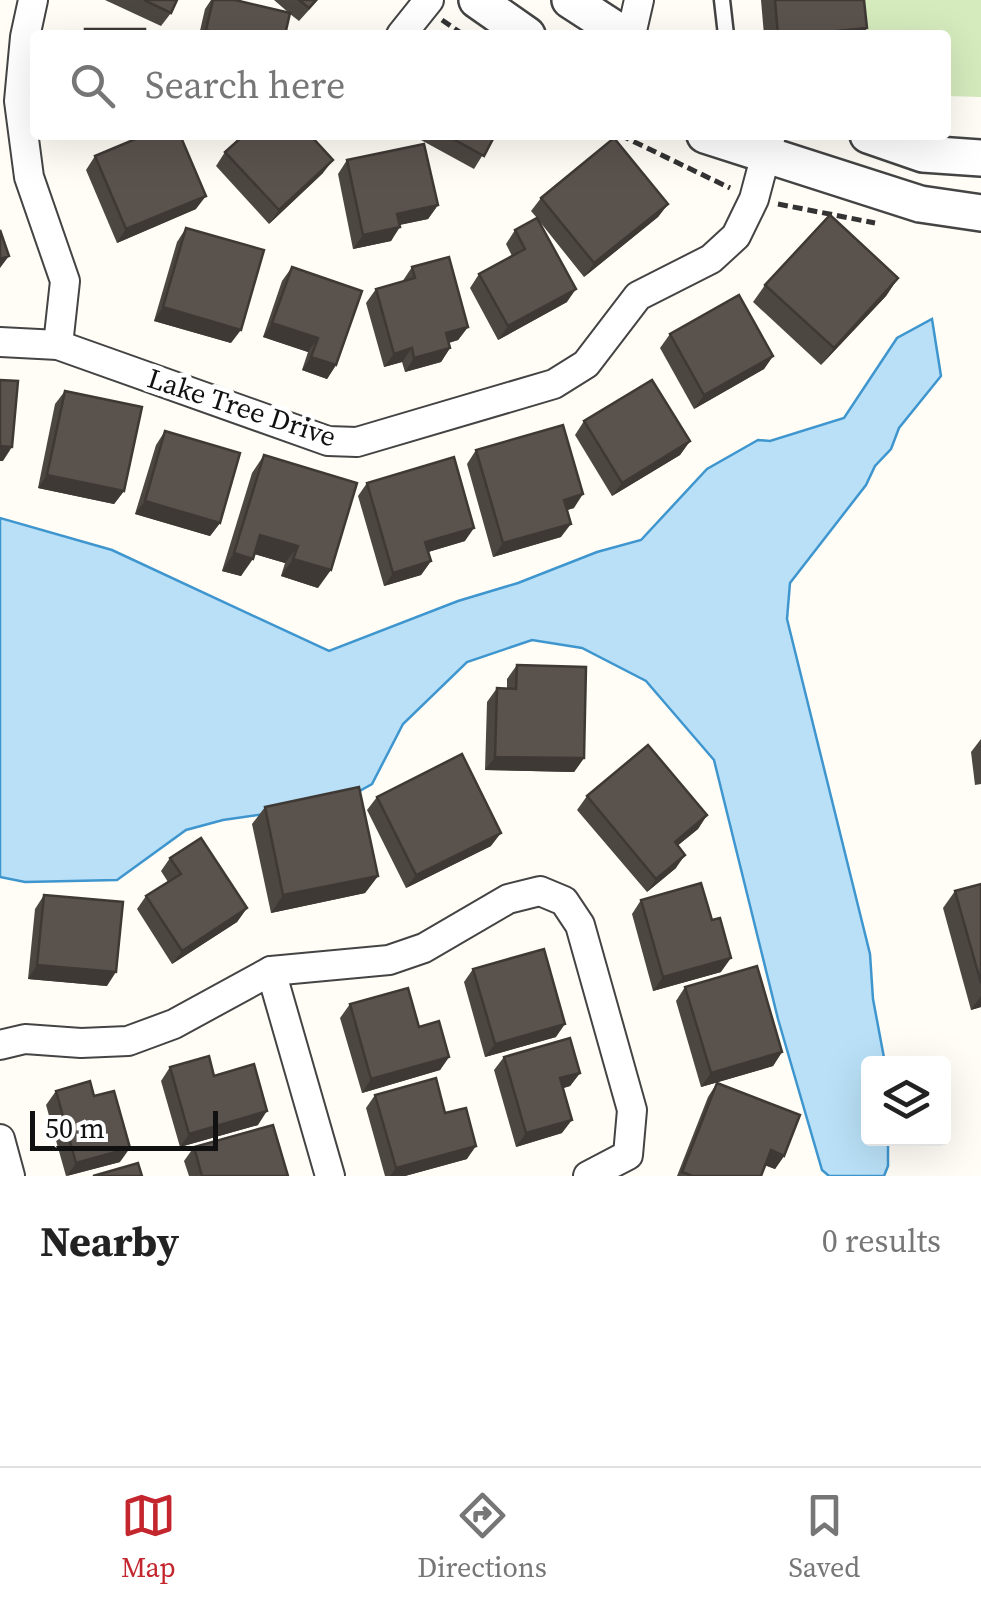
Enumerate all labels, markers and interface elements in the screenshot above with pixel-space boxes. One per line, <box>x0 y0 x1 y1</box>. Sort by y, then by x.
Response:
search box <box>30 30 951 140</box>
icon: search <box>65 58 120 113</box>
text: Search here <box>145 59 345 111</box>
street label: Lake Tree Drive <box>143 359 341 455</box>
map controls <box>861 1056 951 1146</box>
button: layers <box>861 1056 951 1146</box>
scale bar <box>30 1106 218 1150</box>
text: 50 m <box>45 1109 105 1147</box>
text: Nearby <box>40 1212 179 1270</box>
text: 0 results <box>822 1219 941 1263</box>
tab: Map <box>121 1488 176 1586</box>
tab: Directions <box>417 1488 547 1586</box>
tab: Saved <box>788 1488 860 1586</box>

